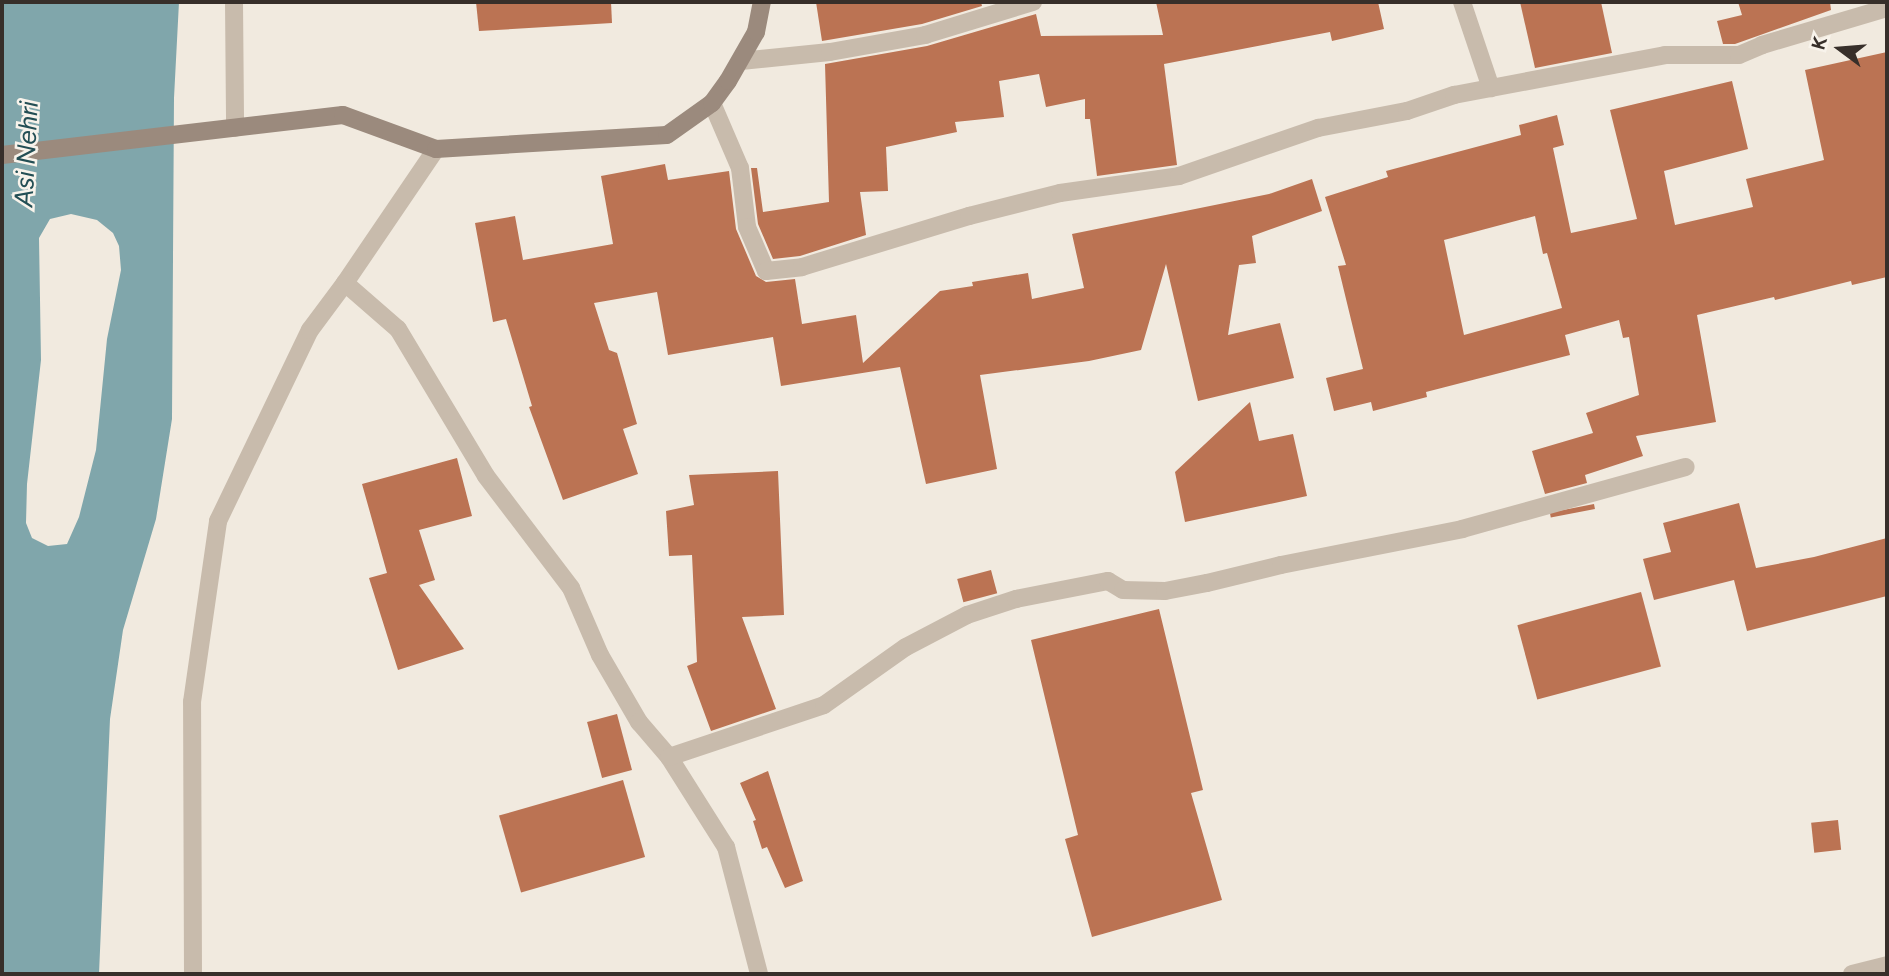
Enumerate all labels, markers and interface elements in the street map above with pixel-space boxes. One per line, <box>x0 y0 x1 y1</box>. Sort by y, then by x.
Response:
north arrow <box>1805 14 1875 84</box>
text: K <box>1807 34 1832 52</box>
water label: Asi Nehri <box>9 100 45 208</box>

